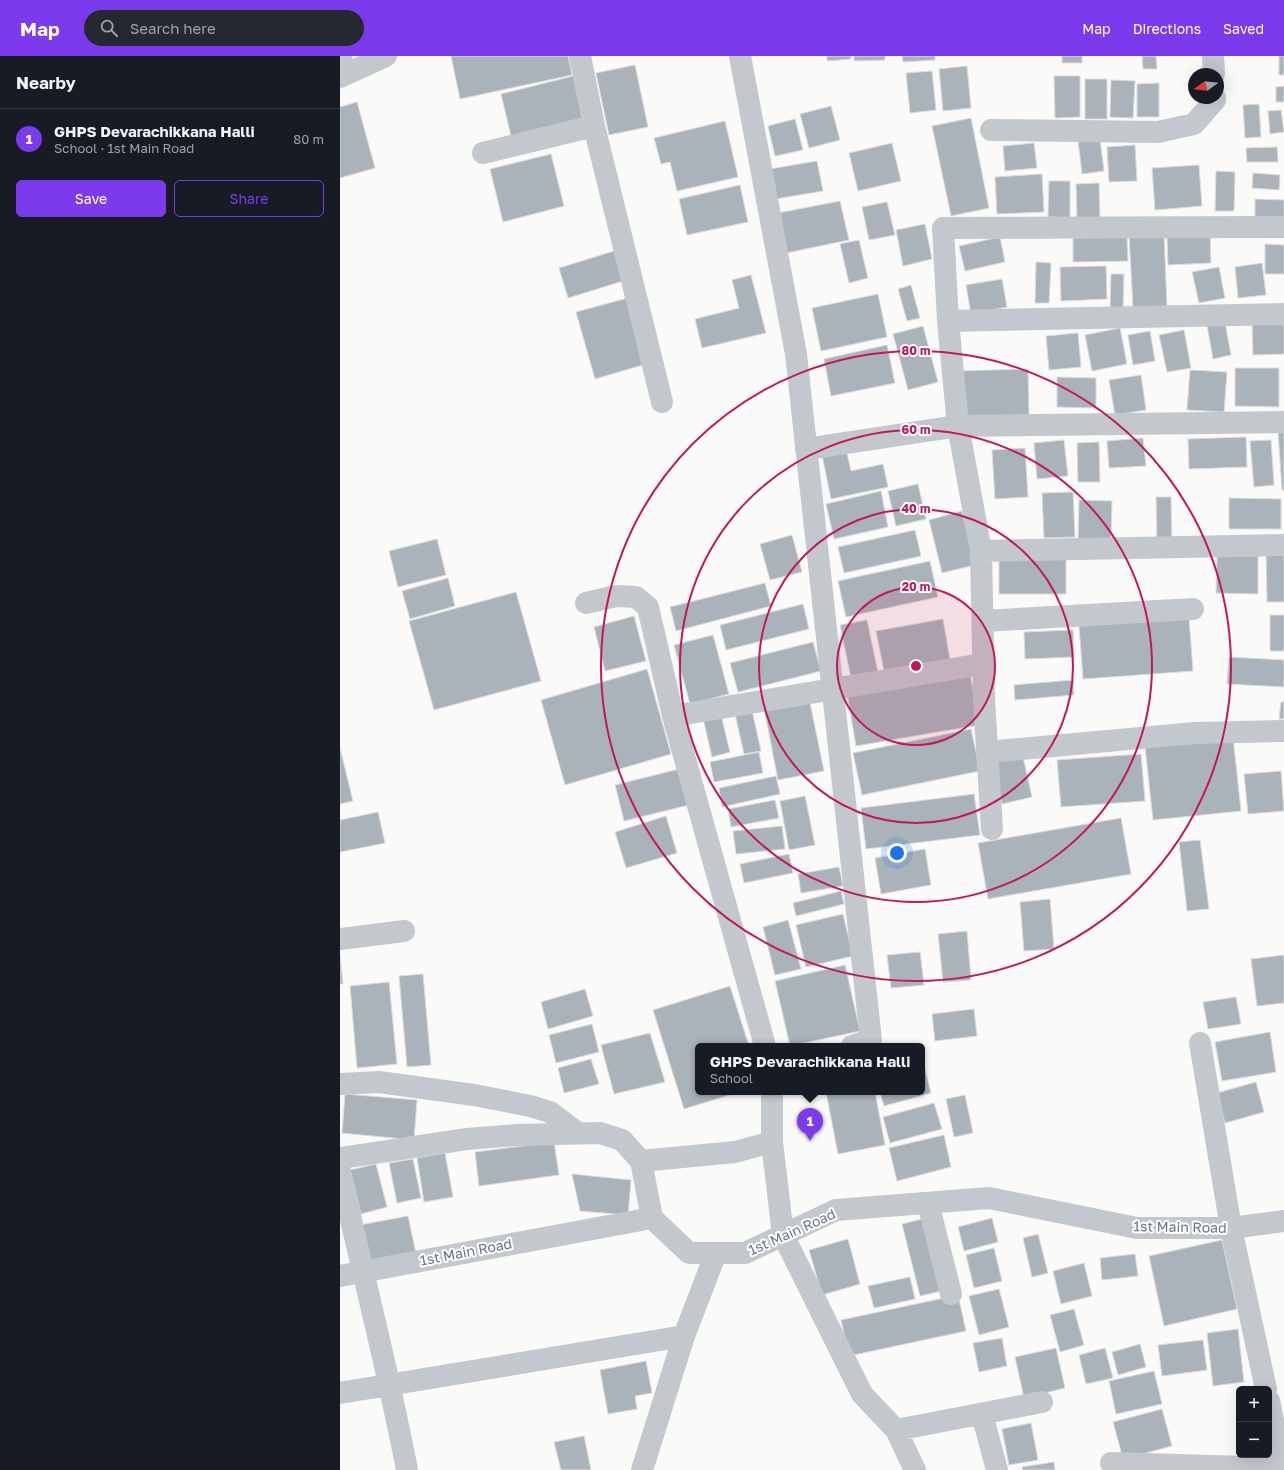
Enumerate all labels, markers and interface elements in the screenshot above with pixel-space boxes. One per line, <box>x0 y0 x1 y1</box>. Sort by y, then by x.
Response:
search box <box>84 10 364 46</box>
text: Map <box>20 17 60 40</box>
icon: search <box>98 17 120 39</box>
text: Search here <box>130 19 216 37</box>
text: Map <box>1082 20 1111 37</box>
text: Directions <box>1133 20 1201 37</box>
text: Saved <box>1223 20 1264 37</box>
north arrow <box>1188 68 1224 104</box>
text: Nearby <box>16 72 76 93</box>
text: GHPS Devarachikkana Halli <box>54 122 255 140</box>
text: 1 <box>26 131 32 147</box>
text: 80 m <box>293 131 324 147</box>
text: School · 1st Main Road <box>54 140 194 156</box>
button: Save <box>16 180 166 217</box>
button: Share <box>174 180 324 217</box>
text: 80 m <box>902 343 930 358</box>
text: 60 m <box>902 422 930 437</box>
text: 40 m <box>902 501 930 516</box>
text: 20 m <box>902 579 930 594</box>
centre of rings <box>909 659 923 673</box>
your location <box>887 843 907 863</box>
popup <box>695 1043 925 1095</box>
text: GHPS Devarachikkana Halli <box>710 1052 910 1070</box>
text: School <box>710 1070 753 1086</box>
pin: 1 <box>797 1108 823 1141</box>
street label: 1st Main Road <box>746 1205 838 1258</box>
street label: 1st Main Road <box>1133 1217 1227 1236</box>
street label: 1st Main Road <box>418 1234 513 1269</box>
map controls <box>1236 1386 1272 1458</box>
button: + <box>1236 1386 1272 1422</box>
button: − <box>1236 1422 1272 1458</box>

